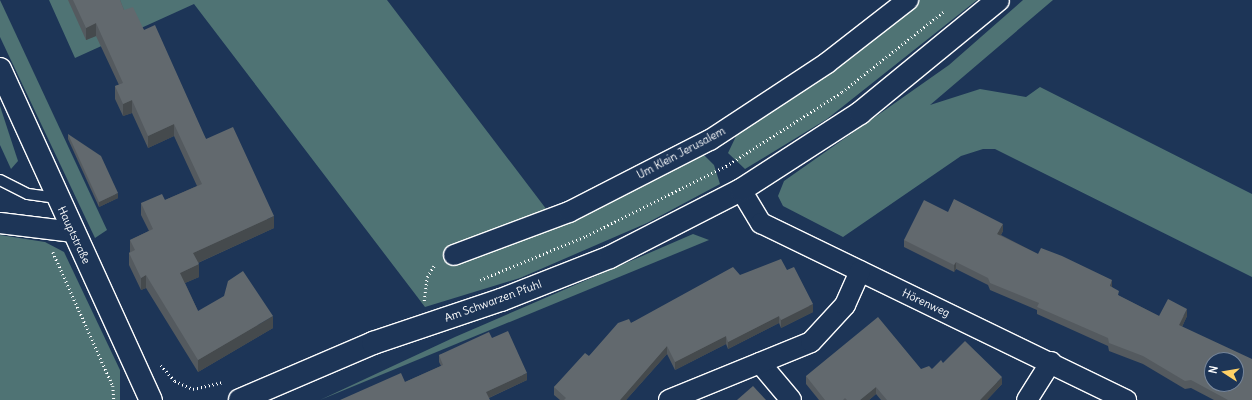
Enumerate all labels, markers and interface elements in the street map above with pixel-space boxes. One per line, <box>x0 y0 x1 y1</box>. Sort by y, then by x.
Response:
street label: Um Klein Jerusalem <box>635 124 727 182</box>
street label: Hauptstraße <box>55 204 93 266</box>
street label: Am Schwarzen Pfuhl <box>443 277 543 325</box>
street label: Hörenweg <box>900 286 952 320</box>
north arrow <box>1204 352 1244 392</box>
text: N <box>1206 365 1221 375</box>

